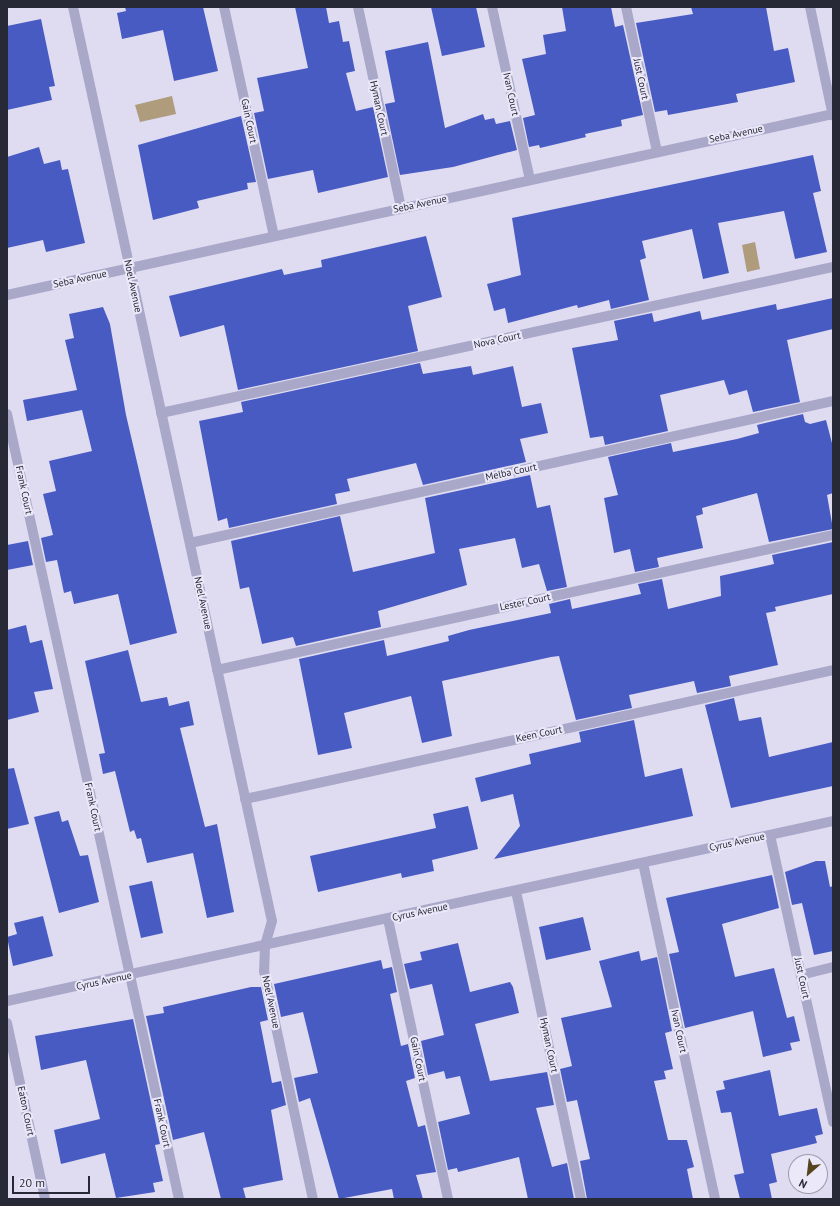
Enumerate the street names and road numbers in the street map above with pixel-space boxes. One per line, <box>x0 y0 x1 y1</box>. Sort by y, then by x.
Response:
street label: Just Court <box>631 57 651 101</box>
street label: Ivan Court <box>501 71 521 117</box>
street label: Hyman Court <box>367 79 391 137</box>
street label: Gain Court <box>238 98 260 144</box>
street label: Seba Avenue <box>708 122 764 146</box>
street label: Seba Avenue <box>392 192 448 216</box>
street label: Noel Avenue <box>122 258 144 314</box>
street label: Seba Avenue <box>52 267 108 291</box>
street label: Nova Court <box>472 329 522 351</box>
street label: Melba Court <box>484 461 538 483</box>
street label: Frank Court <box>13 464 35 516</box>
street label: Noel Avenue <box>192 575 214 631</box>
street label: Lester Court <box>499 591 551 613</box>
street label: Keen Court <box>515 723 563 745</box>
street label: Frank Court <box>82 781 104 833</box>
street label: Cyrus Avenue <box>708 830 766 854</box>
street label: Cyrus Avenue <box>391 900 449 924</box>
street label: Just Court <box>792 956 812 1000</box>
street label: Cyrus Avenue <box>75 969 133 993</box>
street label: Noel Avenue <box>260 974 282 1030</box>
street label: Ivan Court <box>669 1008 689 1054</box>
street label: Hyman Court <box>537 1016 561 1074</box>
street label: Gain Court <box>407 1036 429 1082</box>
street label: Eaton Court <box>15 1085 37 1137</box>
street label: Frank Court <box>151 1097 173 1149</box>

